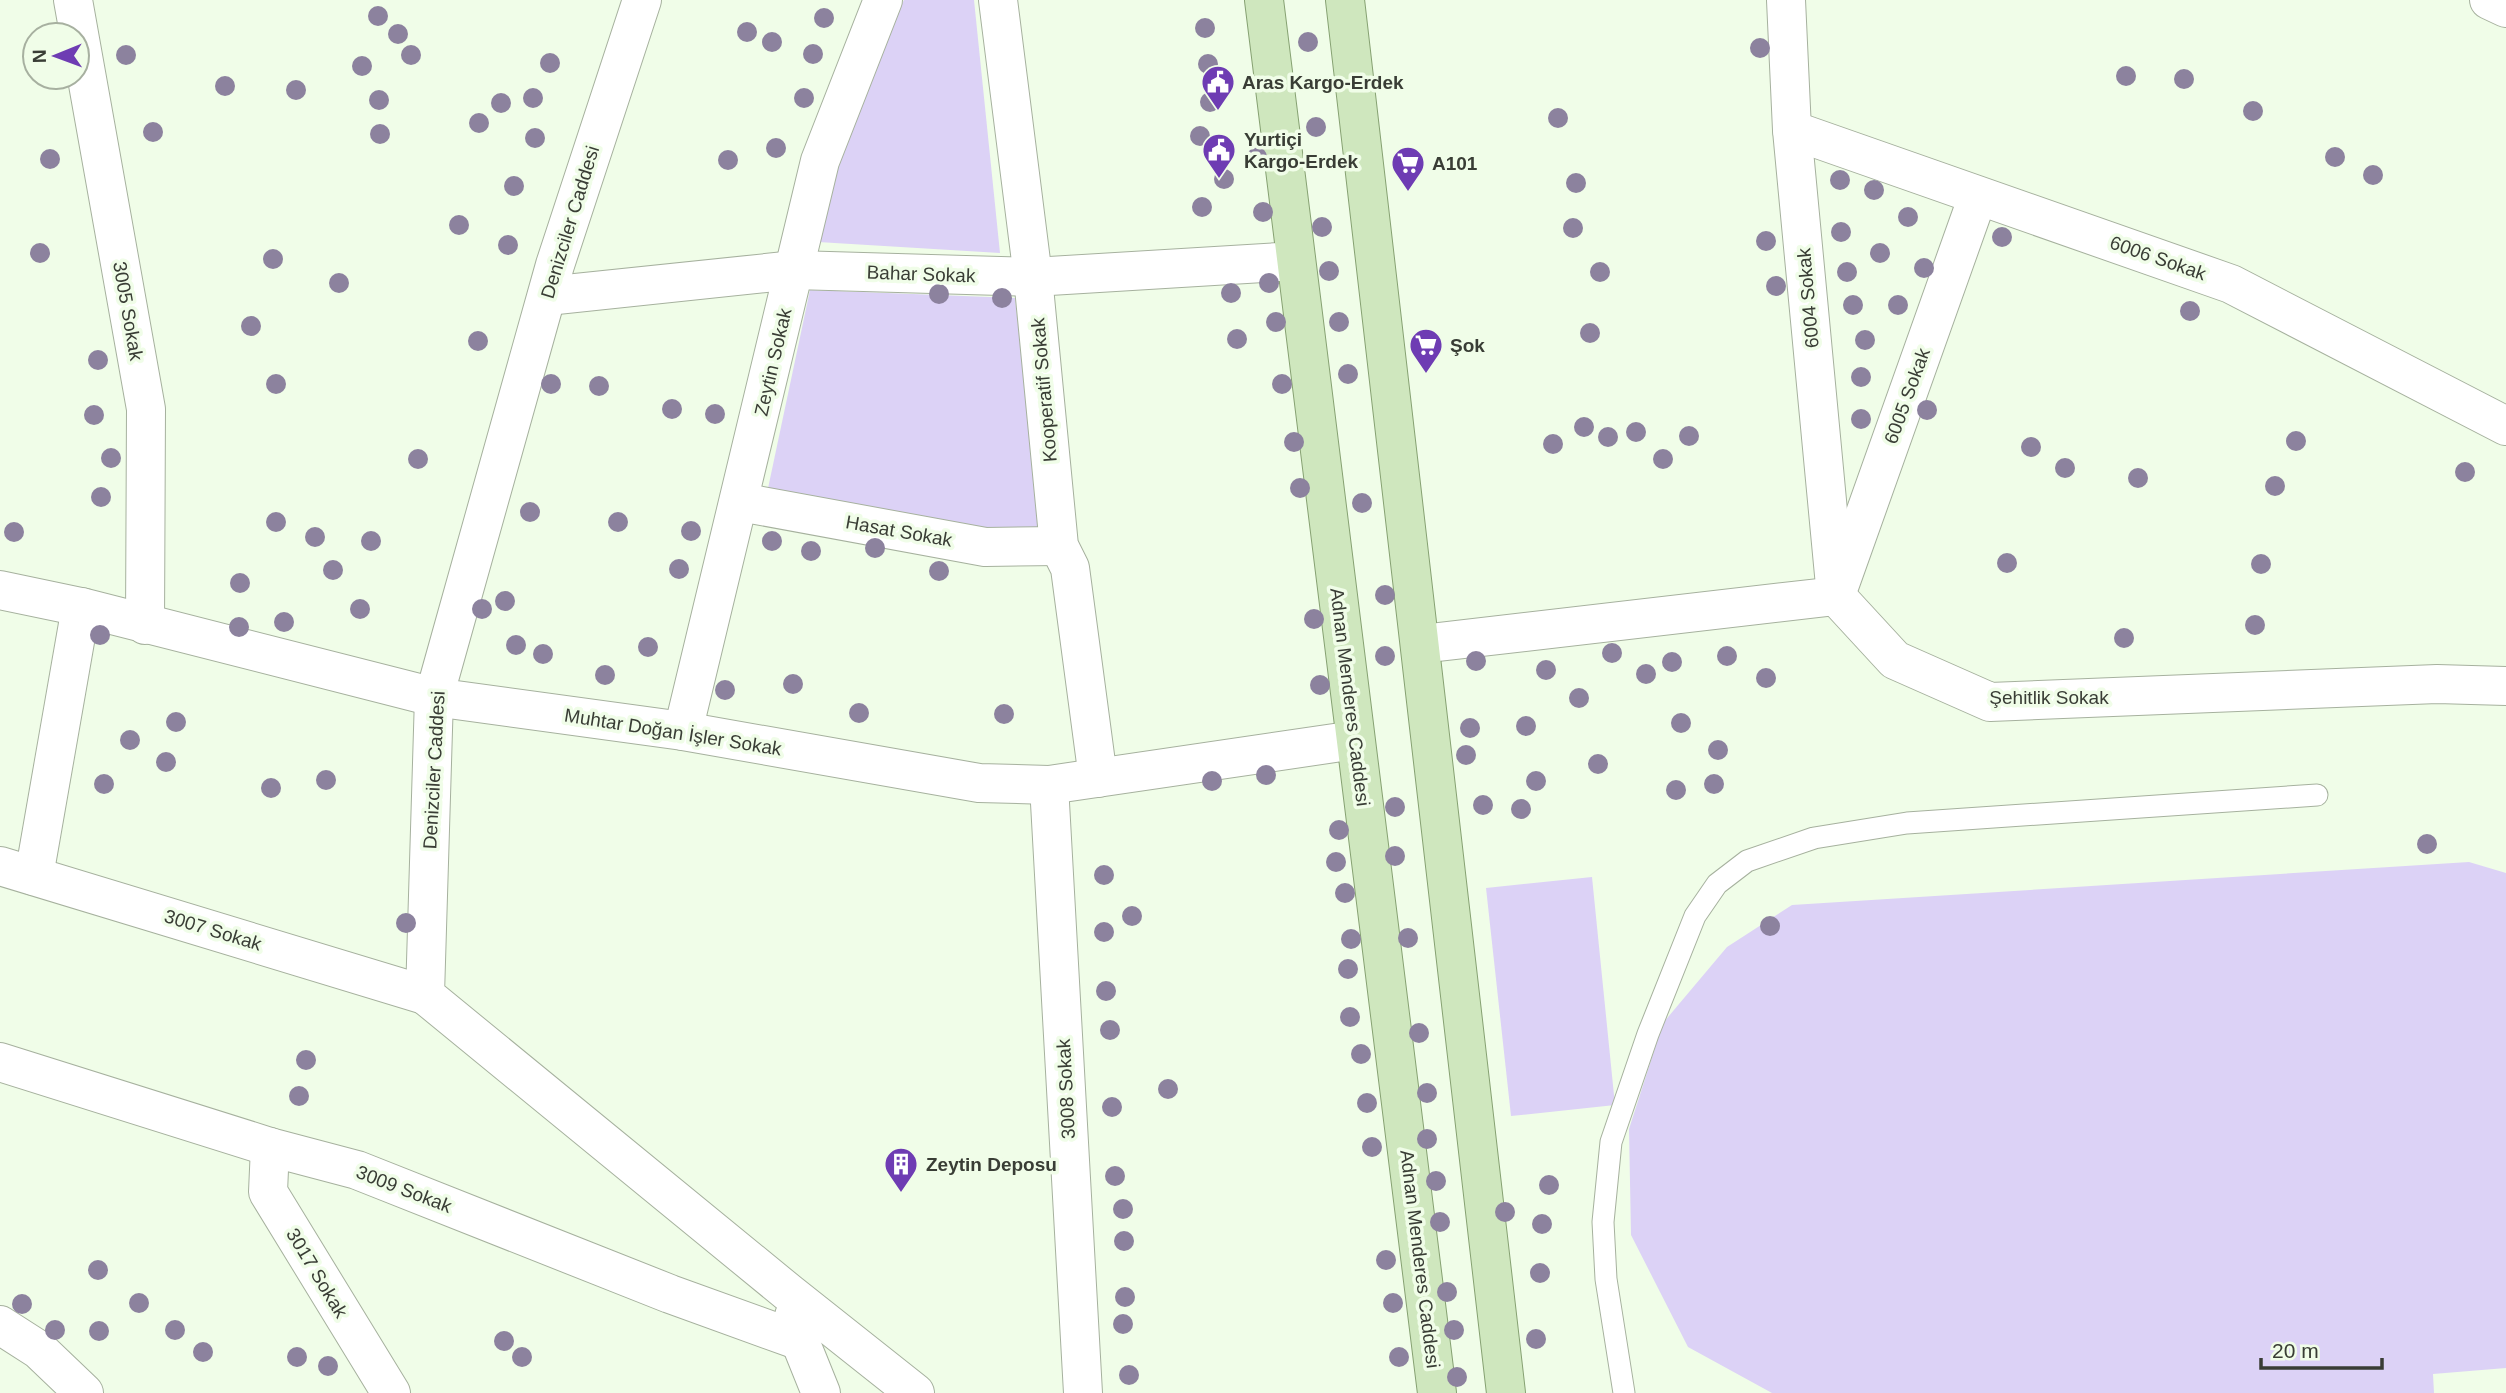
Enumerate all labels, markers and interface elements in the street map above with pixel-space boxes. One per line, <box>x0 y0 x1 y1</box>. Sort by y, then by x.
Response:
north arrow <box>21 21 91 91</box>
text: N <box>29 49 50 63</box>
public building icon: Aras Kargo-Erdek <box>1199 63 1237 112</box>
place label: Aras Kargo-Erdek <box>1242 72 1404 93</box>
place label: Yurtiçi Kargo-Erdek <box>1244 129 1358 172</box>
public building icon: Yurtiçi Kargo-Erdek <box>1200 131 1238 180</box>
street label: Denizciler Caddesi <box>537 143 603 301</box>
supermarket icon: A101 <box>1389 144 1427 193</box>
place label: A101 <box>1432 153 1478 174</box>
street label: 6006 Sokak <box>2107 232 2209 284</box>
street label: 6004 Sokak <box>1793 247 1823 349</box>
street label: 3005 Sokak <box>109 260 147 363</box>
street label: Bahar Sokak <box>866 262 976 286</box>
street label: Zeytin Sokak <box>750 306 796 418</box>
street label: Kooperatif Sokak <box>1027 317 1061 463</box>
supermarket icon: Şok <box>1407 326 1445 375</box>
place label: Şok <box>1450 335 1485 356</box>
street label: 6005 Sokak <box>1880 345 1934 447</box>
street label: Hasat Sokak <box>844 511 954 551</box>
street label: Adnan Menderes Caddesi <box>1326 587 1374 807</box>
street label: Şehitlik Sokak <box>1989 687 2109 708</box>
street label: Denizciler Caddesi <box>419 690 449 850</box>
street label: Muhtar Doğan İşler Sokak <box>563 704 784 760</box>
street label: 3007 Sokak <box>162 905 265 955</box>
street label: 3008 Sokak <box>1053 1038 1079 1140</box>
building icon: Zeytin Deposu <box>882 1145 920 1194</box>
street label: Adnan Menderes Caddesi <box>1396 1149 1444 1369</box>
place label: Zeytin Deposu <box>926 1154 1057 1175</box>
street label: 3009 Sokak <box>353 1161 455 1217</box>
street label: 3017 Sokak <box>282 1225 352 1322</box>
scale bar <box>2261 1326 2382 1370</box>
text: 20 m <box>2272 1339 2319 1362</box>

